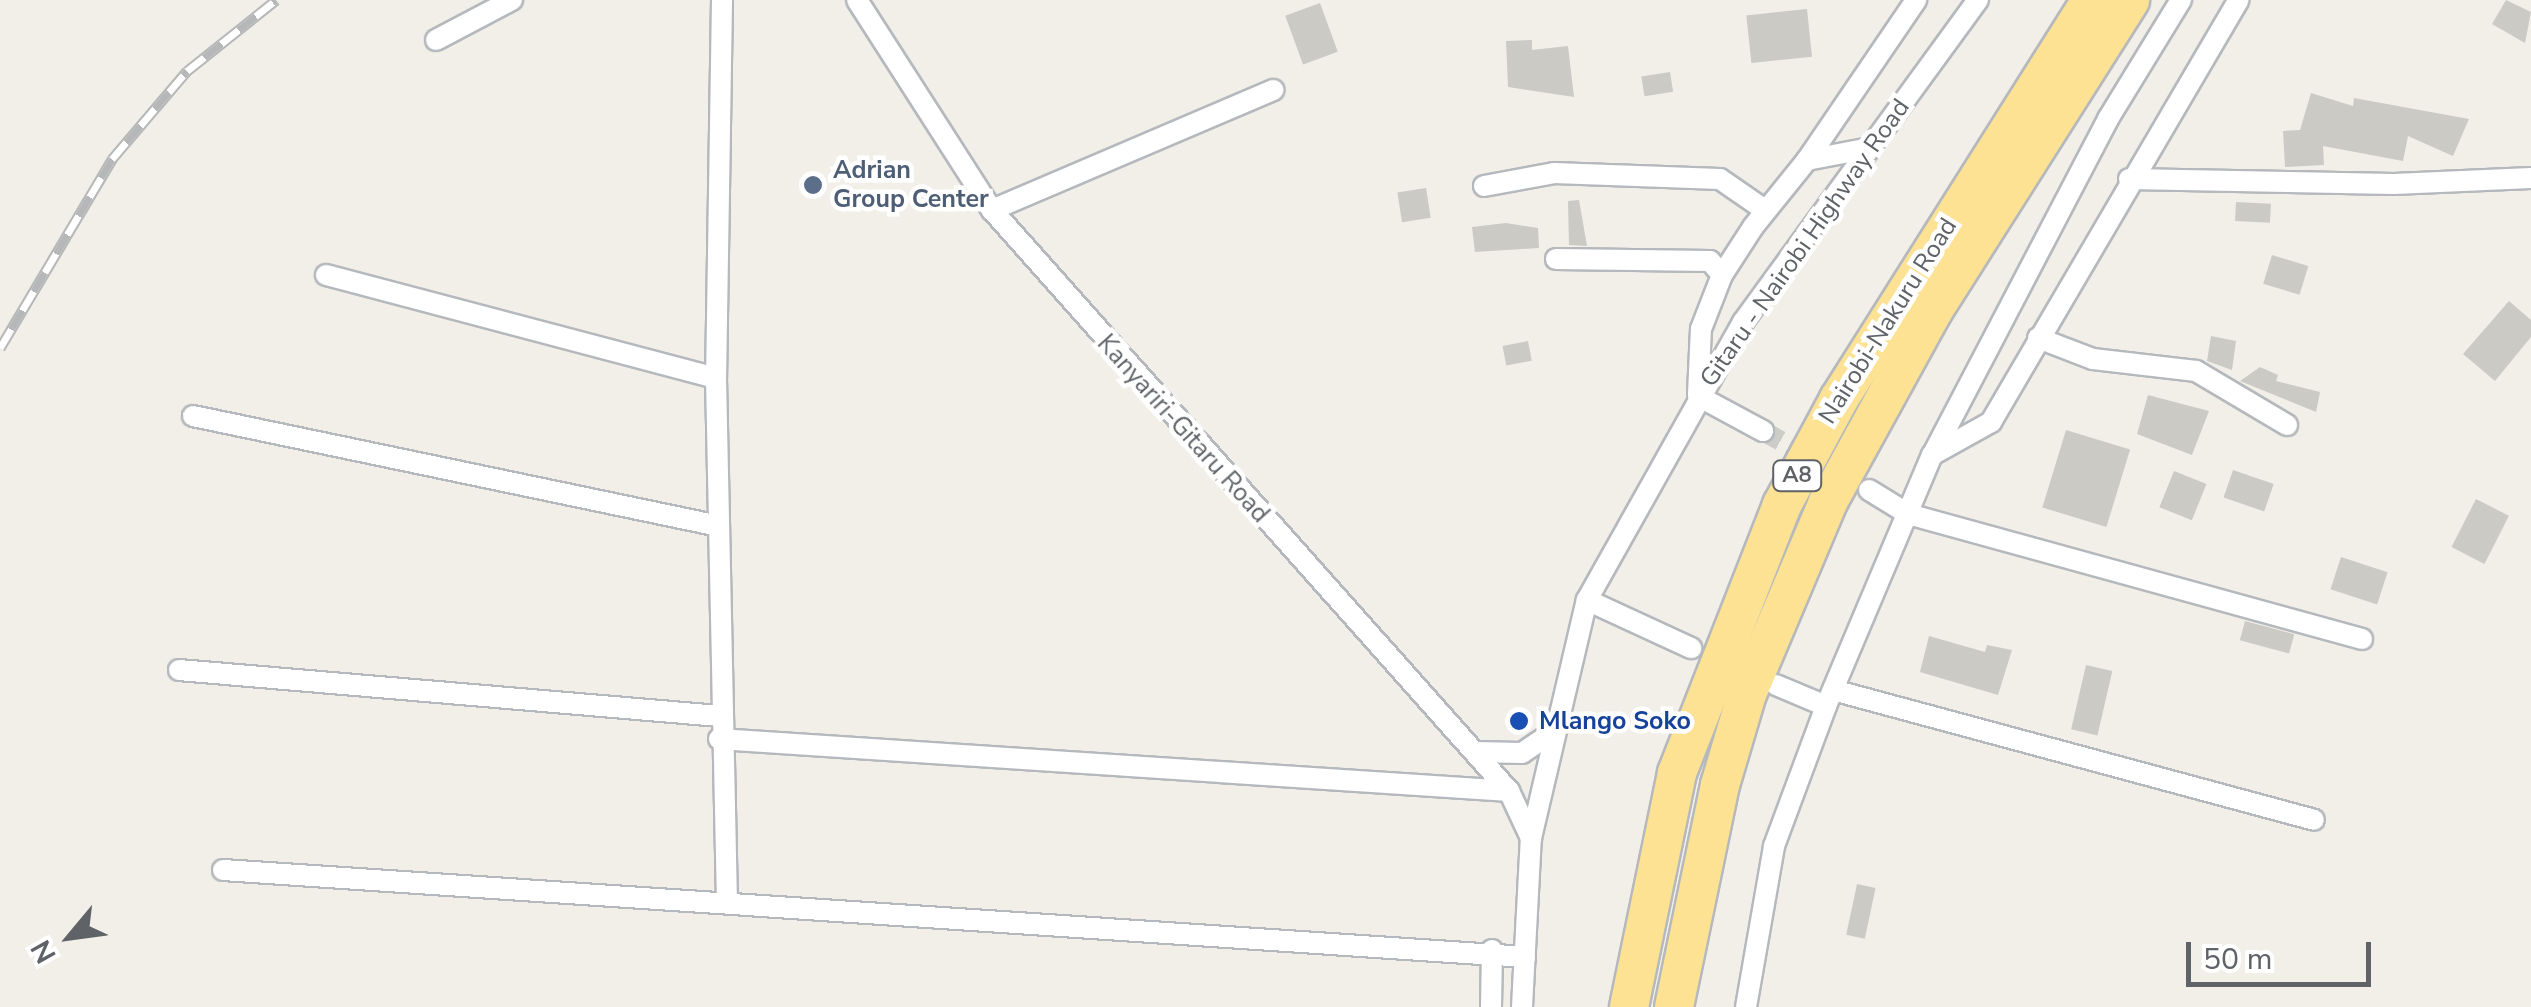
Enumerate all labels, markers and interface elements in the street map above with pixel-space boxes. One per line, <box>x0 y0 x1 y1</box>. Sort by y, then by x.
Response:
street label: Gitaru - Nairobi Highway Road <box>1694 93 1916 393</box>
place label: Adrian Group Center <box>833 156 989 215</box>
marker: Adrian Group Center <box>802 174 824 196</box>
street label: Nairobi-Nakuru Road <box>1812 213 1964 429</box>
street label: Kanyariri-Gitaru Road <box>1091 329 1275 529</box>
road number: A8 <box>1772 459 1822 493</box>
place label: Mlango Soko <box>1539 706 1691 736</box>
marker: Mlango Soko <box>1508 710 1530 732</box>
north arrow <box>20 887 120 987</box>
scale bar <box>2191 922 2376 984</box>
text: N <box>22 933 65 970</box>
text: 50 m <box>2203 939 2272 980</box>

